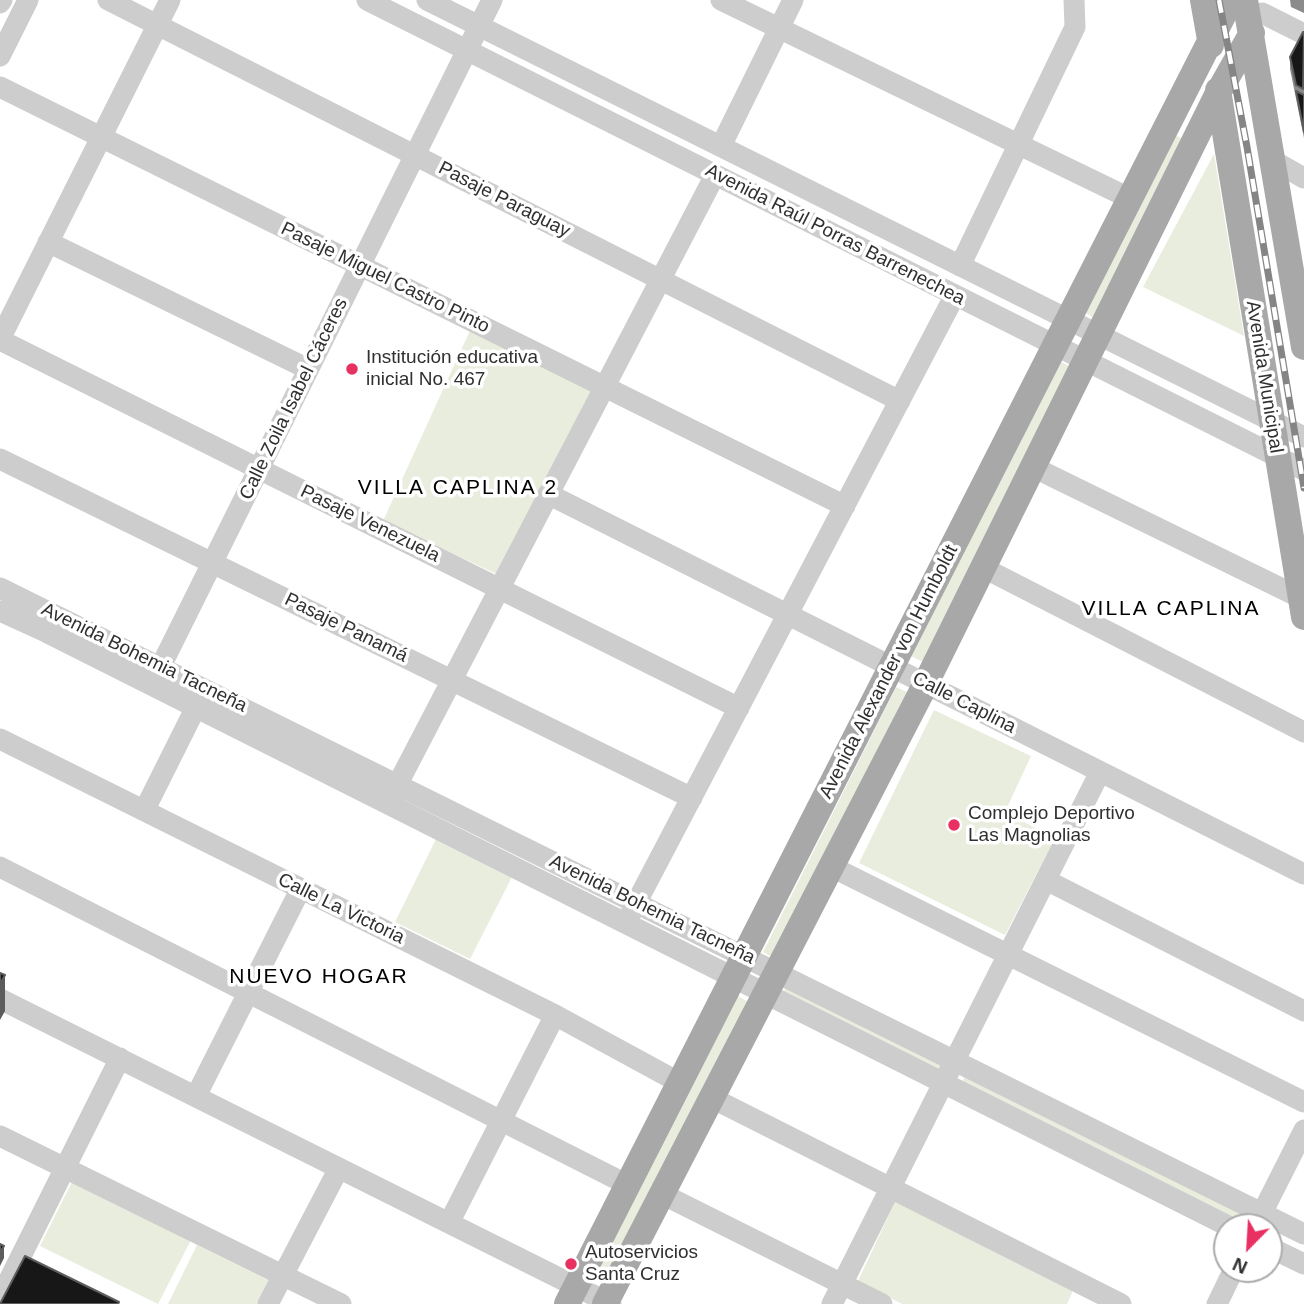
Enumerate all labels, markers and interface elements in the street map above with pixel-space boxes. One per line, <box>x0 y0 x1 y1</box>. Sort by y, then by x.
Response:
street label: Pasaje Paraguay <box>434 157 574 243</box>
street label: Avenida Raúl Porras Barrenechea <box>702 159 968 311</box>
street label: Pasaje Miguel Castro Pinto <box>277 218 493 338</box>
street label: Calle Zoila Isabel Cáceres <box>235 294 353 504</box>
street label: Avenida Municipal <box>1241 299 1287 455</box>
place label: Institución educativa inicial No. 467 <box>366 347 538 391</box>
marker: Institución educativa inicial No. 467 <box>344 361 360 377</box>
district label: VILLA CAPLINA 2 <box>360 475 556 501</box>
street label: Pasaje Venezuela <box>297 480 443 568</box>
street label: Avenida Alexander von Humboldt <box>815 541 963 803</box>
street label: Pasaje Panamá <box>281 588 411 668</box>
district label: VILLA CAPLINA <box>1083 596 1259 622</box>
street label: Avenida Bohemia Tacneña <box>38 598 250 718</box>
street label: Calle Caplina <box>908 667 1020 739</box>
place label: Complejo Deportivo Las Magnolias <box>968 803 1135 847</box>
marker: Complejo Deportivo Las Magnolias <box>946 817 962 833</box>
street label: Avenida Bohemia Tacneña <box>546 850 758 970</box>
street label: Calle La Victoria <box>274 869 408 949</box>
district label: NUEVO HOGAR <box>231 964 407 990</box>
north arrow <box>1213 1213 1283 1283</box>
place label: Autoservicios Santa Cruz <box>585 1242 698 1286</box>
text: N <box>1230 1253 1251 1278</box>
marker: Autoservicios Santa Cruz <box>563 1256 579 1272</box>

